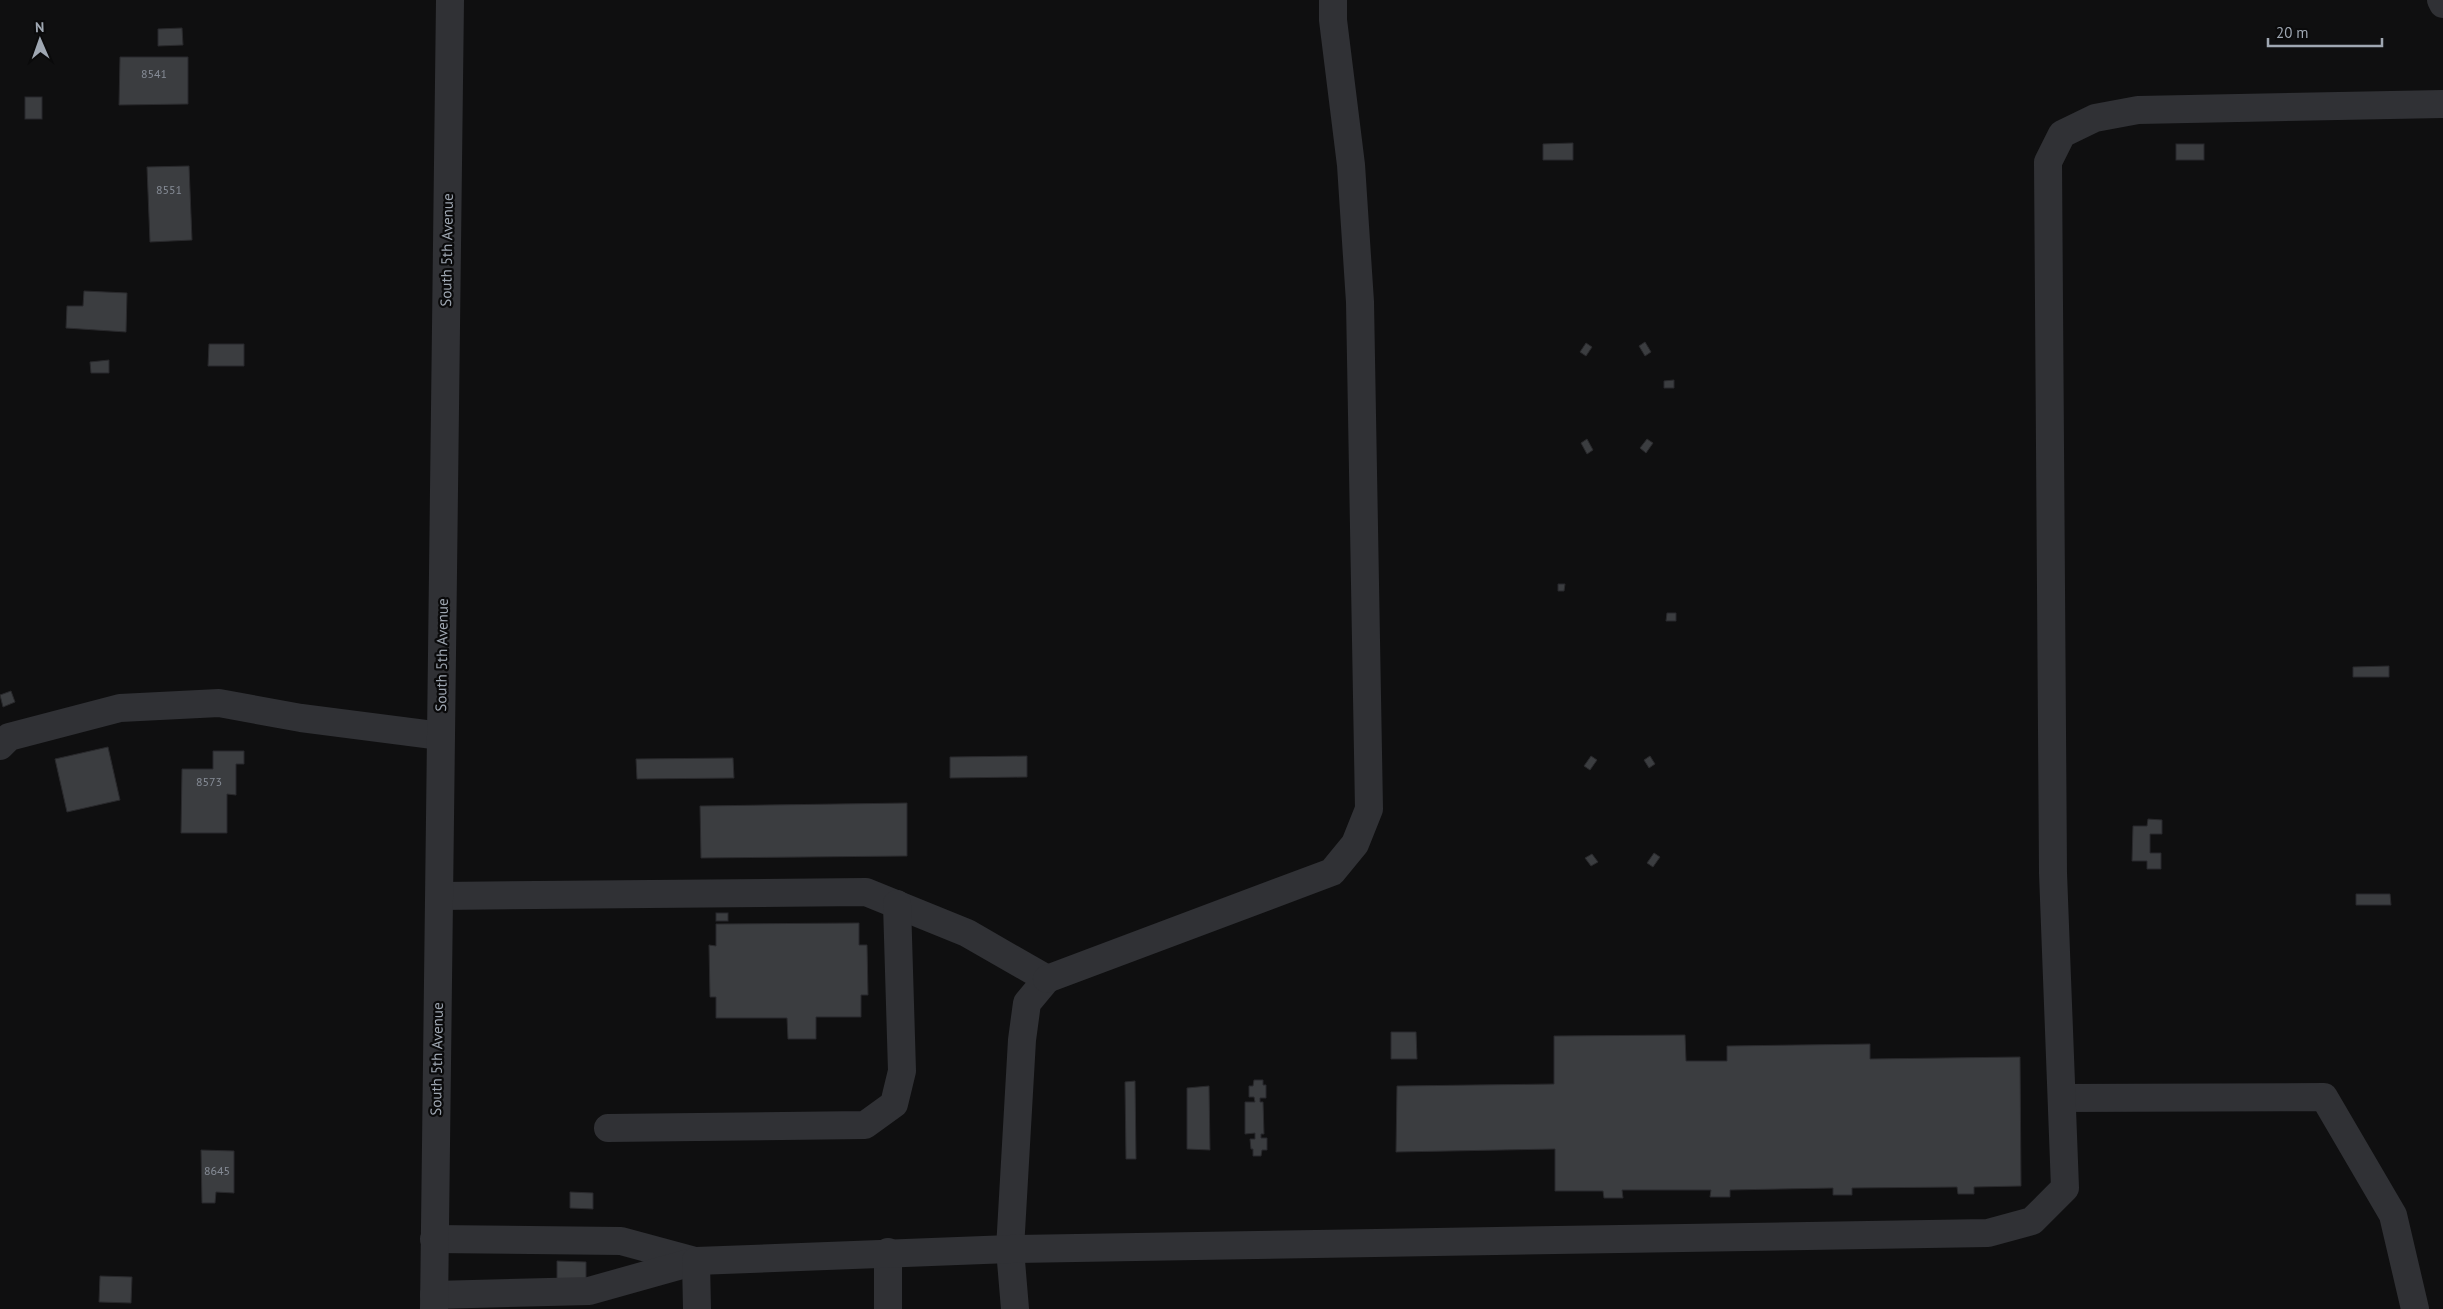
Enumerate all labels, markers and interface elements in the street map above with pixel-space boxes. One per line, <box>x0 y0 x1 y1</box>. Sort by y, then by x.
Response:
north arrow <box>15 15 65 65</box>
scale bar <box>2268 15 2382 47</box>
text: N <box>35 18 44 36</box>
text: 20 m <box>2276 23 2309 42</box>
house number: 8541 <box>141 66 167 81</box>
house number: 8551 <box>156 182 182 197</box>
street label: South 5th Avenue <box>436 193 457 307</box>
street label: South 5th Avenue <box>431 598 452 712</box>
house number: 8573 <box>196 774 222 789</box>
street label: South 5th Avenue <box>426 1002 447 1116</box>
house number: 8645 <box>204 1163 230 1178</box>

